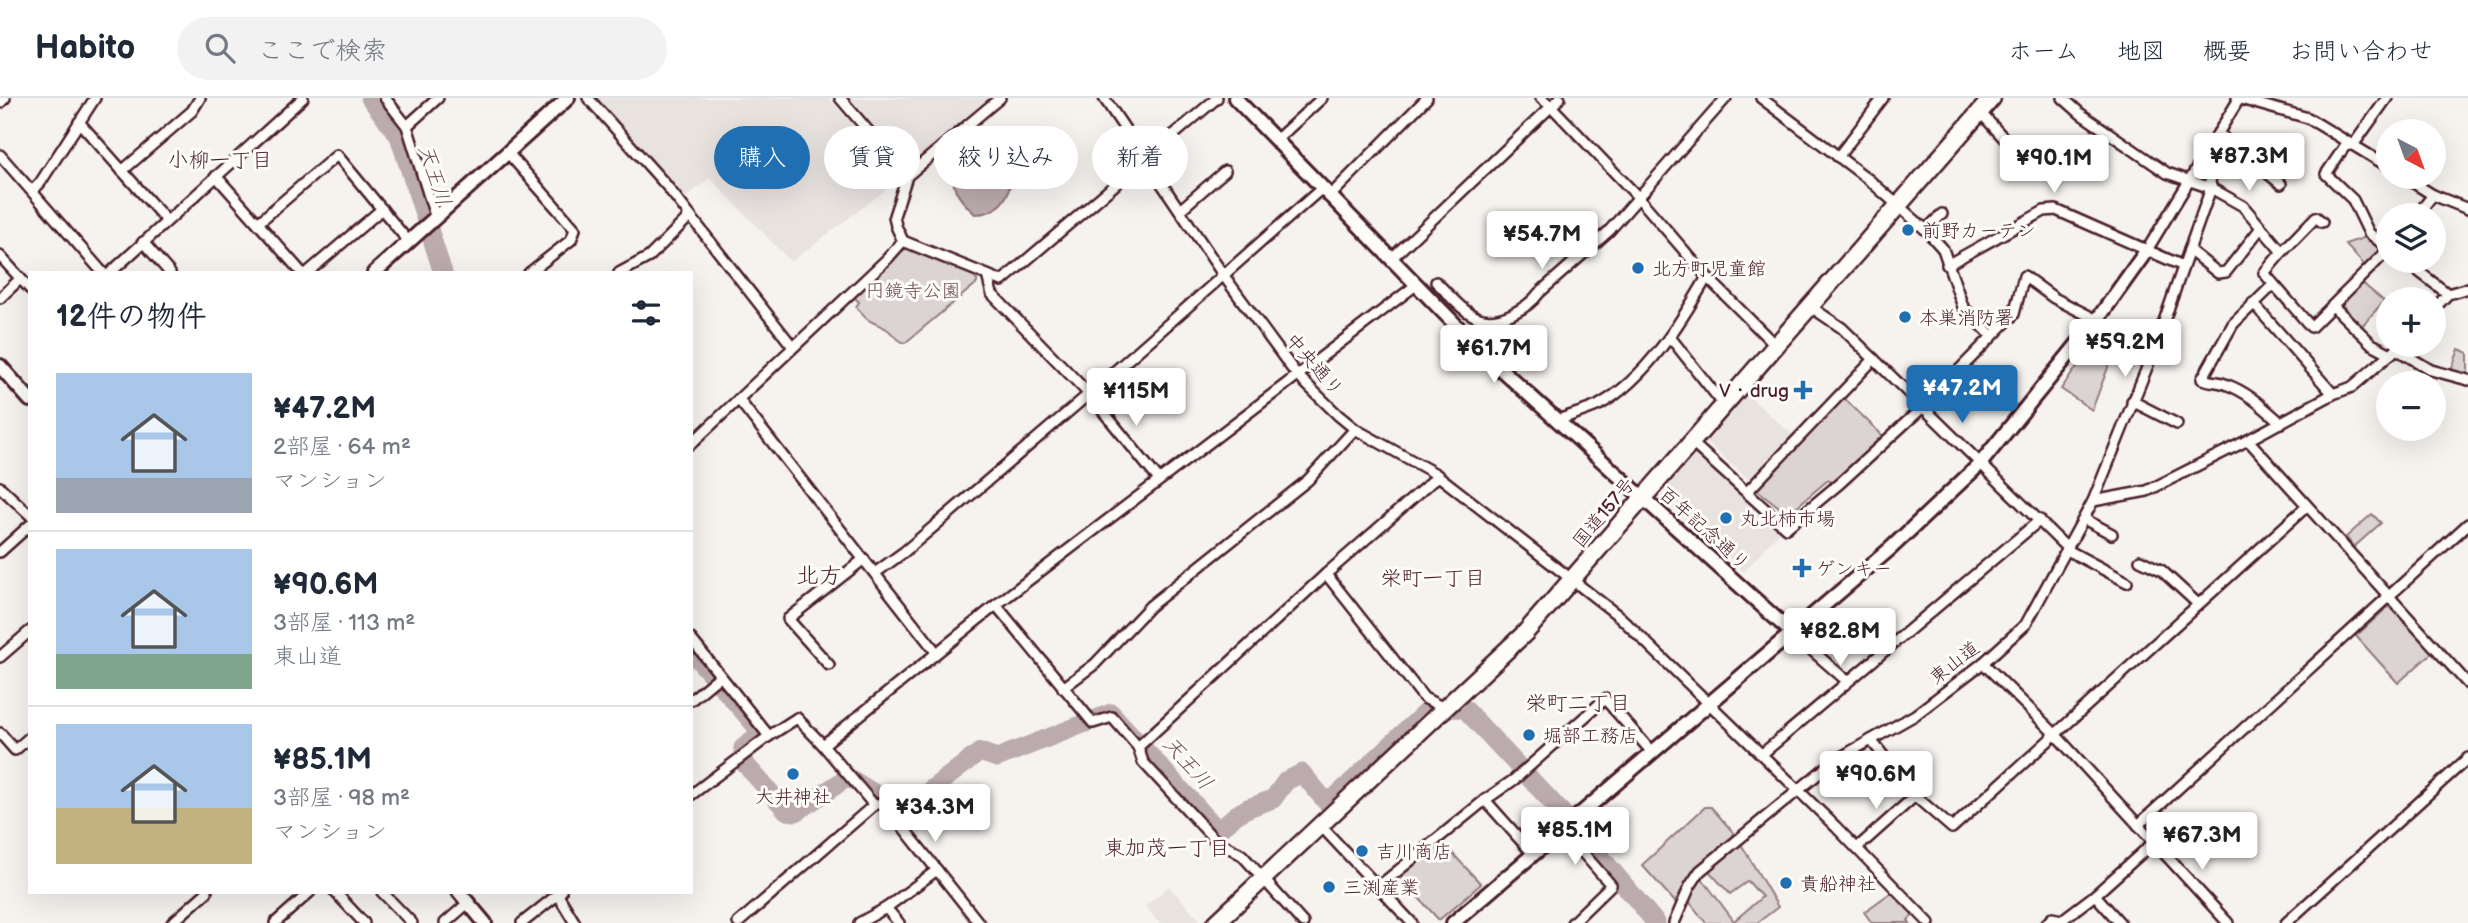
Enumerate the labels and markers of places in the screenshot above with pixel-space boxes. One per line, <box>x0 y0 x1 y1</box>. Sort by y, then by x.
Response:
pin: ¥87.3M <box>2192 134 2306 193</box>
pin: ¥90.1M <box>1997 136 2111 195</box>
pin: ¥54.7M <box>1485 212 1599 271</box>
place label: 前野カーテン <box>1922 220 2036 243</box>
marker: 前野カーテン <box>1900 222 1916 238</box>
place label: 北方町児童館 <box>1652 258 1766 281</box>
marker: 北方町児童館 <box>1630 260 1646 276</box>
place label: 本巣消防署 <box>1919 307 2014 330</box>
marker: 本巣消防署 <box>1897 309 1913 325</box>
pin: ¥59.2M <box>2068 320 2182 379</box>
pin: ¥61.7M <box>1437 326 1551 385</box>
pin: ¥47.2M <box>1905 366 2019 425</box>
pin: ¥115M <box>1087 368 1185 428</box>
place label: V・drug <box>1719 380 1789 403</box>
marker: V・drug <box>1795 382 1811 398</box>
place label: 丸北柿市場 <box>1740 508 1835 531</box>
marker: 丸北柿市場 <box>1718 510 1734 526</box>
place label: ゲンキー <box>1816 558 1892 581</box>
marker: ゲンキー <box>1794 560 1810 576</box>
pin: ¥82.8M <box>1783 608 1897 668</box>
place label: 堀部工務店 <box>1543 725 1638 748</box>
marker: 堀部工務店 <box>1521 727 1537 743</box>
pin: ¥90.6M <box>1819 752 1933 811</box>
marker: 大井神社 <box>785 766 801 782</box>
pin: ¥34.3M <box>878 784 992 844</box>
place label: 大井神社 <box>755 786 831 809</box>
pin: ¥85.1M <box>1518 808 1632 867</box>
pin: ¥67.3M <box>2145 812 2259 872</box>
place label: 吉川商店 <box>1376 841 1452 864</box>
marker: 吉川商店 <box>1354 843 1370 859</box>
place label: 貴船神社 <box>1800 873 1876 896</box>
marker: 貴船神社 <box>1778 875 1794 891</box>
place label: 三渕産業 <box>1343 877 1419 900</box>
marker: 三渕産業 <box>1321 879 1337 895</box>

